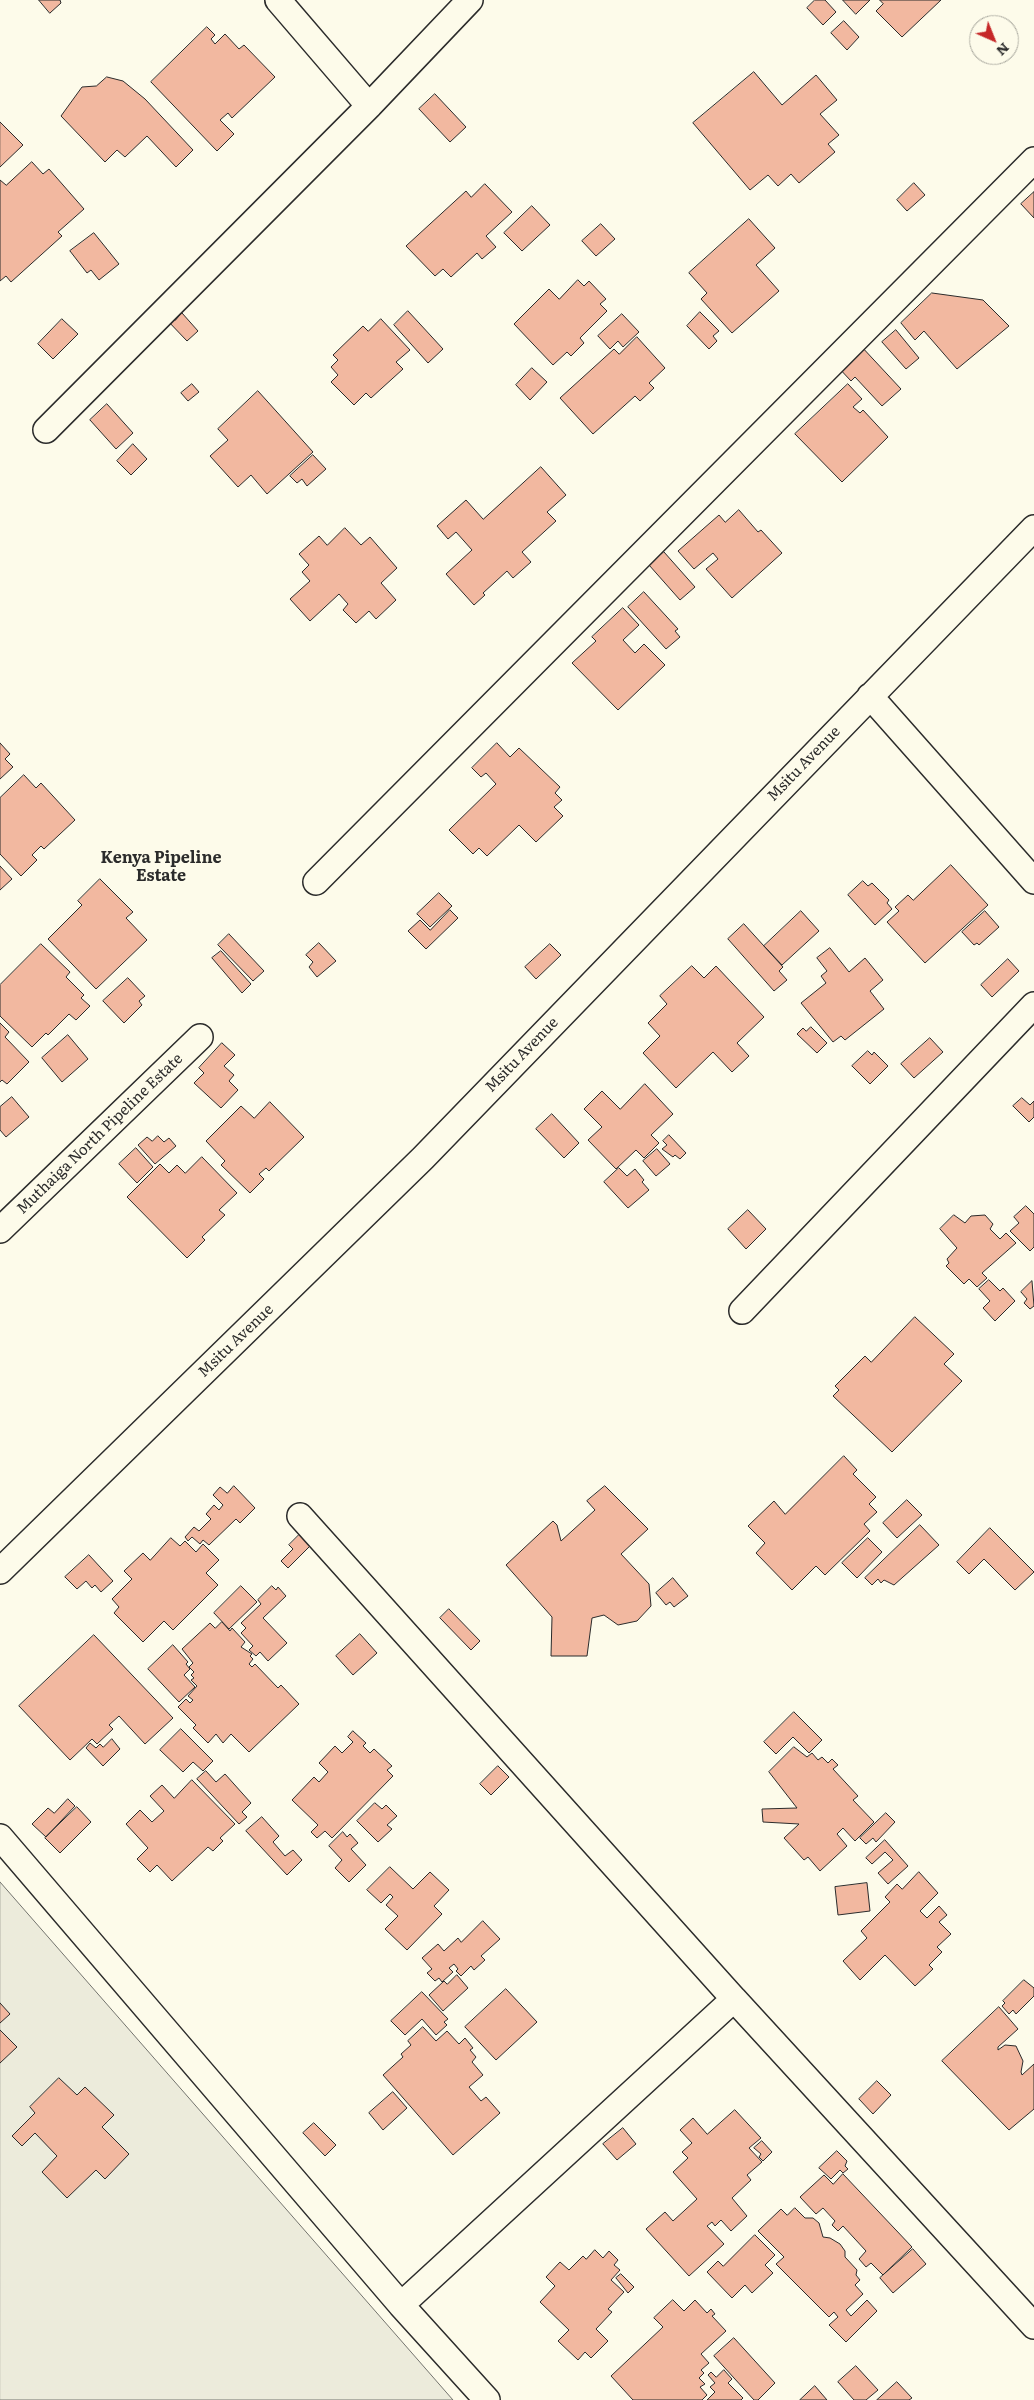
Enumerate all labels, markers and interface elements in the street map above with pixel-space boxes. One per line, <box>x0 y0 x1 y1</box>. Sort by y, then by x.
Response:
north arrow <box>969 15 1019 65</box>
text: N <box>993 39 1015 61</box>
street label: Msitu Avenue <box>764 723 844 805</box>
district label: Kenya Pipeline Estate <box>100 848 222 886</box>
street label: Msitu Avenue <box>482 1014 562 1096</box>
street label: Muthaiga North Pipeline Estate <box>13 1050 187 1218</box>
street label: Msitu Avenue <box>195 1301 277 1381</box>

